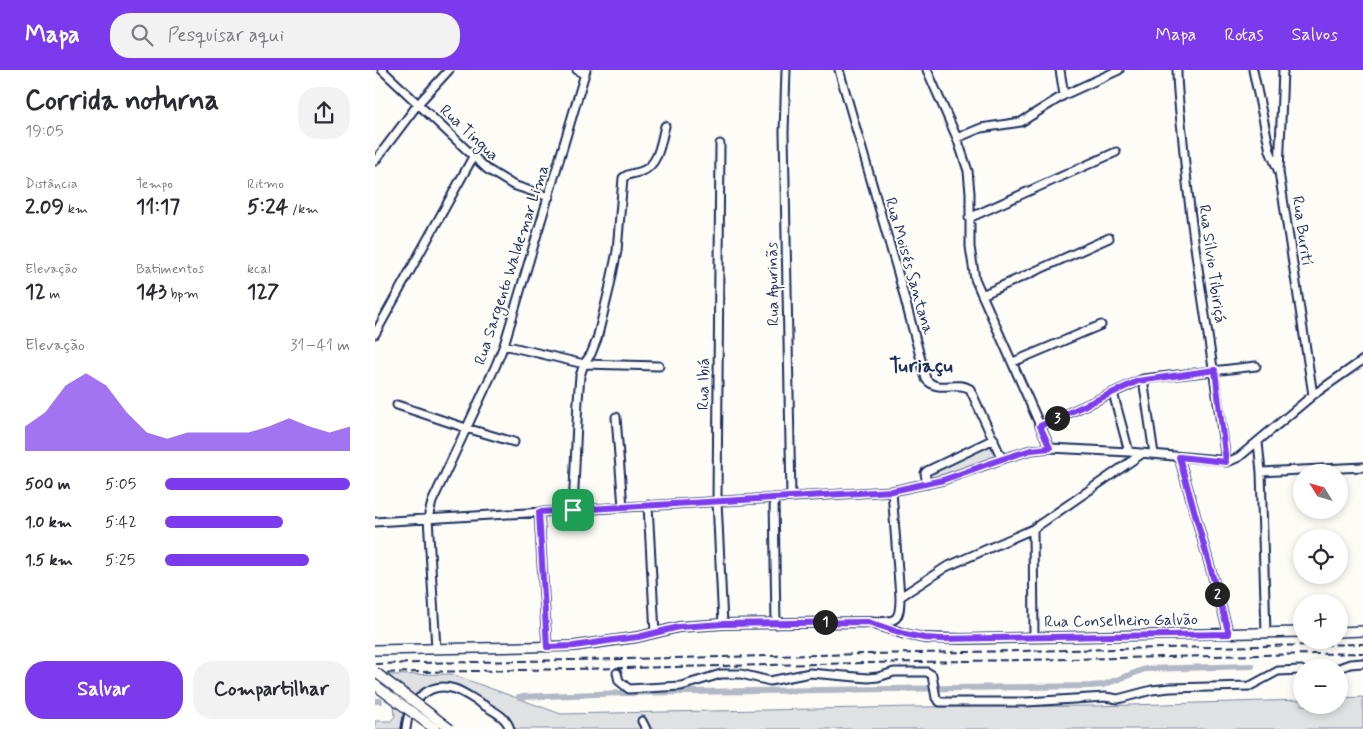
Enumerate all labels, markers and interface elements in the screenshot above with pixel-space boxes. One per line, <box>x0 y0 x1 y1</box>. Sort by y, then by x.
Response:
search box <box>110 13 460 58</box>
text: Mapa <box>25 20 80 51</box>
icon: search <box>128 21 156 49</box>
text: Pesquisar aqui <box>168 23 284 48</box>
text: Mapa <box>1155 23 1196 47</box>
text: Rotas <box>1224 23 1264 47</box>
text: Salvos <box>1292 23 1338 47</box>
text: Corrida noturna <box>25 83 219 120</box>
button: share <box>298 87 350 139</box>
street label: Rua Tingua <box>434 100 503 167</box>
text: 19:05 <box>25 121 63 142</box>
street label: Rua Sargento Waldemar Lima <box>470 162 555 368</box>
text: Distância <box>25 175 78 193</box>
text: Tempo <box>136 175 173 193</box>
text: Ritmo <box>247 175 284 193</box>
text: 2.09 <box>25 193 64 221</box>
text: 11:17 <box>136 193 180 221</box>
text: 5:24 <box>247 193 288 221</box>
street label: Rua Moisés Santana <box>879 195 939 337</box>
street label: Rua Burití <box>1287 195 1317 267</box>
text: km <box>64 200 88 218</box>
text: /km <box>288 200 319 218</box>
street label: Rua Sílvio Tibiriçá <box>1193 203 1231 325</box>
street label: Rua Apurinãs <box>762 242 785 326</box>
text: Elevação <box>25 260 77 278</box>
text: Batimentos <box>136 260 204 278</box>
text: kcal <box>247 260 271 278</box>
text: 12 <box>25 278 45 306</box>
text: 143 <box>136 278 167 306</box>
text: 127 <box>247 278 279 306</box>
text: m <box>45 285 60 303</box>
text: bpm <box>167 285 199 303</box>
text: Elevação <box>25 335 85 356</box>
text: 31–41 m <box>290 335 350 356</box>
district label: Turiaçu <box>889 352 953 380</box>
street label: Rua Ibiá <box>693 358 715 410</box>
pin: 3 <box>1045 406 1069 430</box>
text: 3 <box>1054 409 1061 427</box>
north arrow <box>1293 464 1347 519</box>
map controls <box>1293 464 1348 714</box>
text: 500 m <box>25 474 70 495</box>
text: 5:05 <box>105 474 136 495</box>
pin <box>552 489 594 531</box>
icon: arrive <box>559 496 587 524</box>
text: 1.0 km <box>25 512 72 533</box>
text: 5:42 <box>105 512 137 533</box>
button: locate <box>1293 529 1348 584</box>
text: 1.5 km <box>25 550 73 571</box>
text: 5:25 <box>105 550 135 571</box>
pin: 2 <box>1205 582 1229 606</box>
text: 2 <box>1214 585 1221 603</box>
button: + <box>1293 594 1348 649</box>
street label: Rua Conselheiro Galvão <box>1044 609 1198 633</box>
pin: 1 <box>813 610 837 634</box>
text: 1 <box>822 613 829 631</box>
button: − <box>1293 659 1348 714</box>
button: Salvar <box>25 661 183 719</box>
button: Compartilhar <box>193 661 350 719</box>

